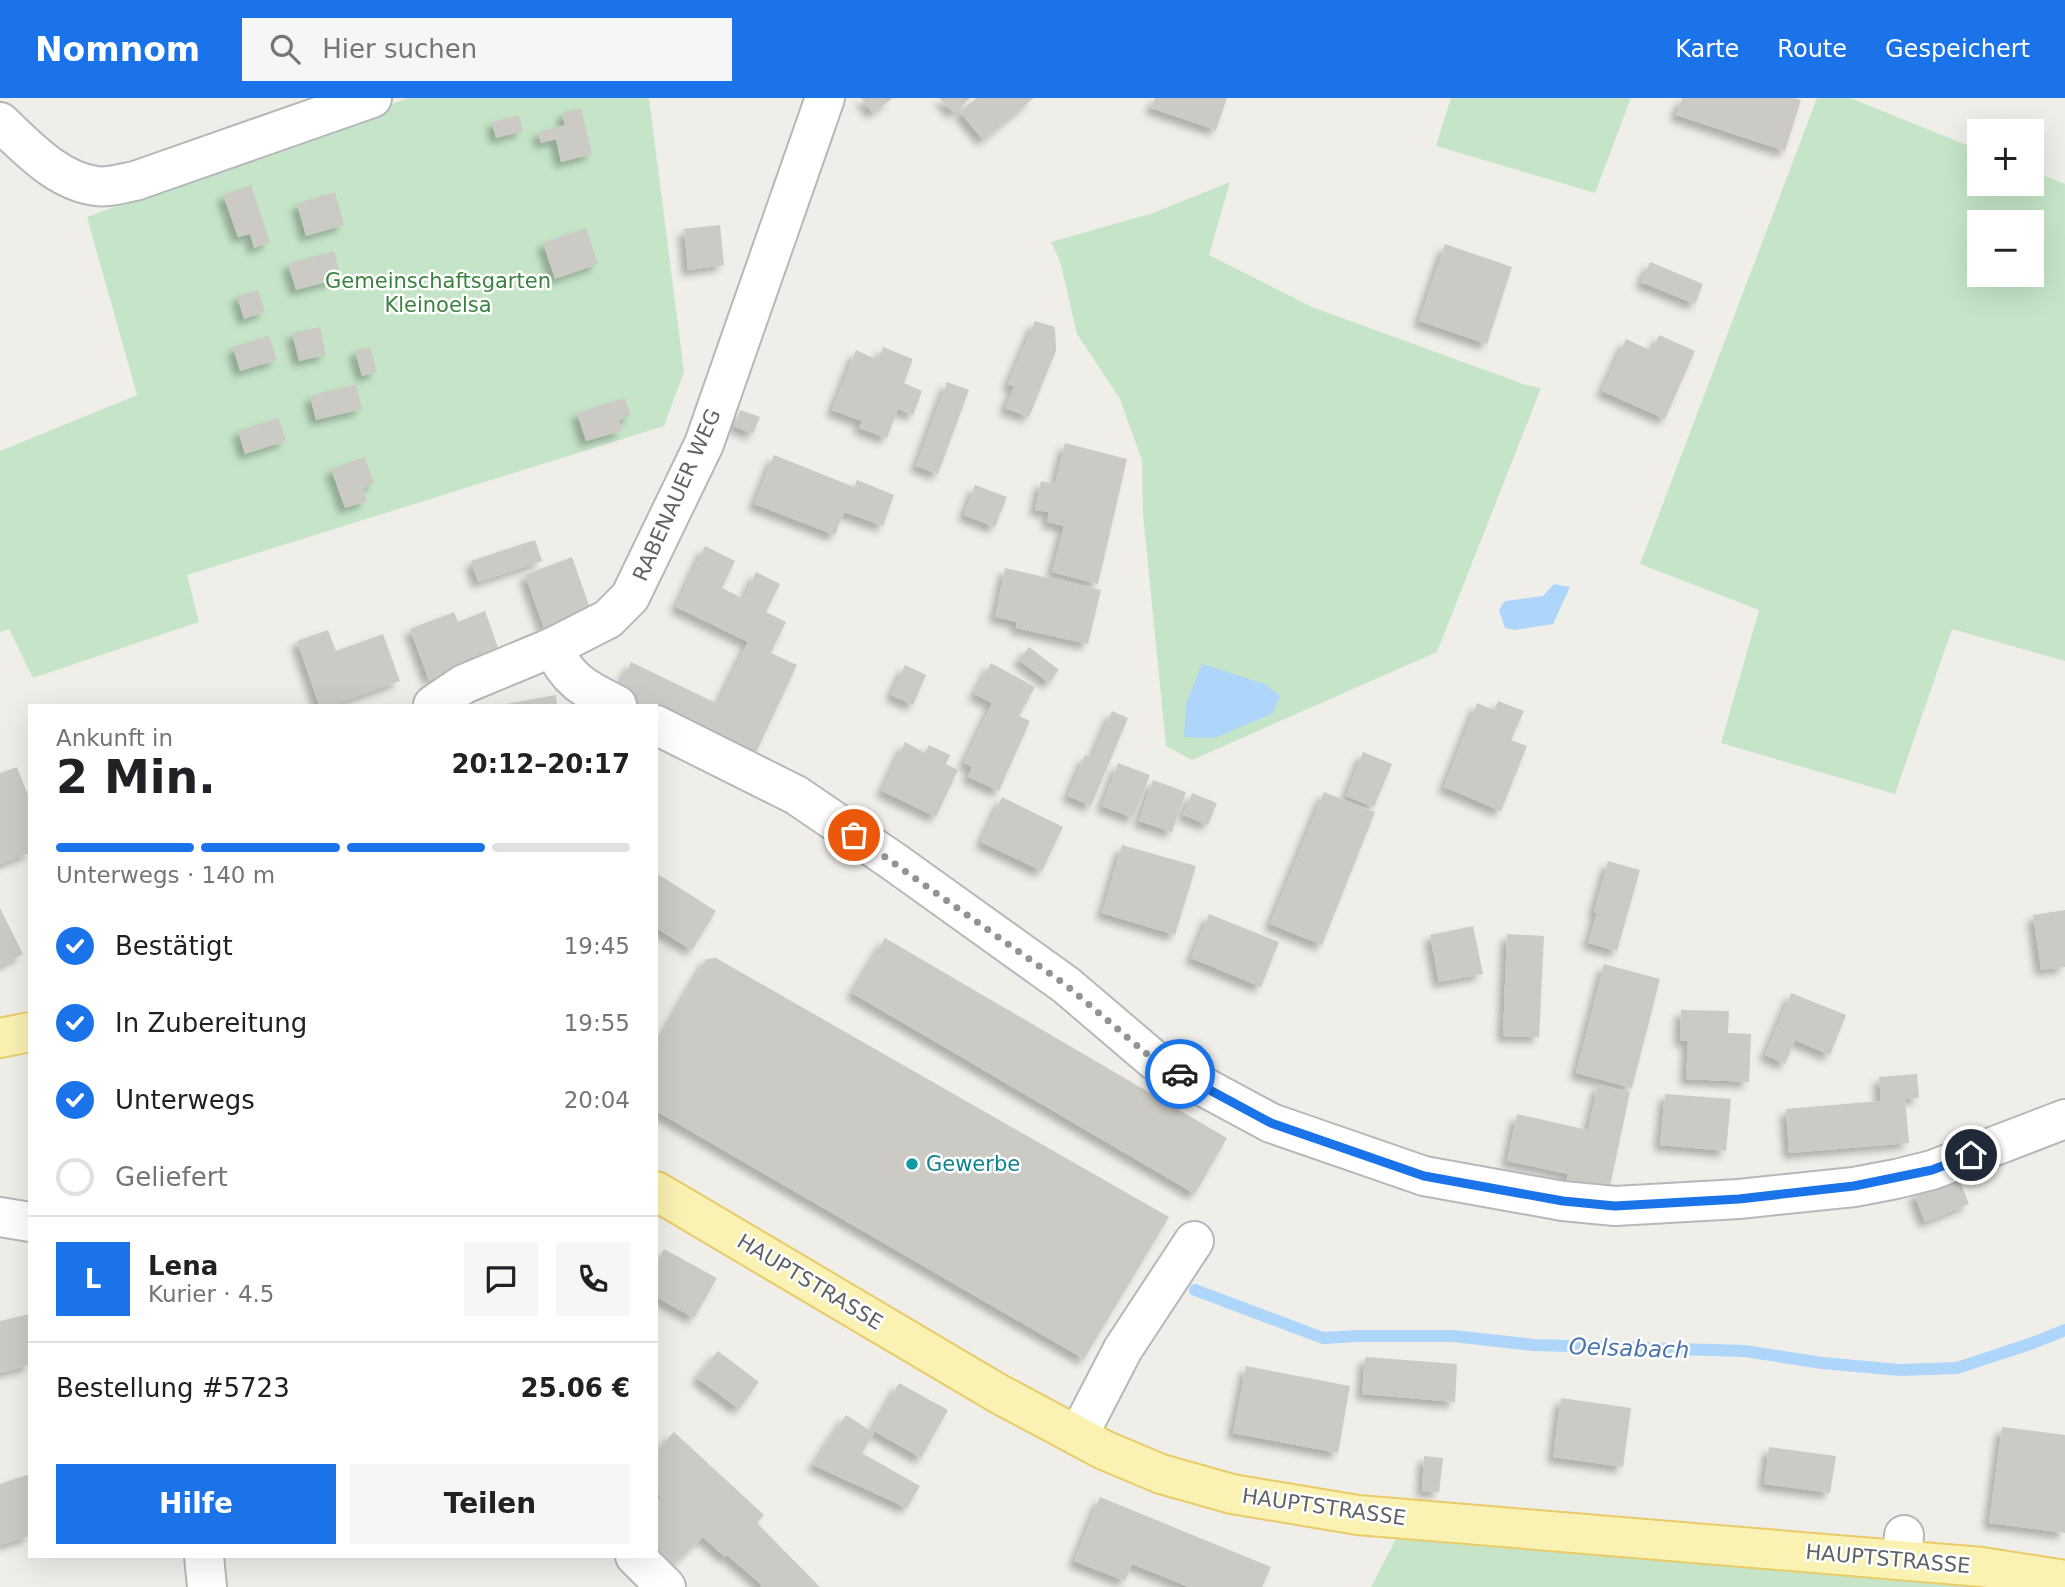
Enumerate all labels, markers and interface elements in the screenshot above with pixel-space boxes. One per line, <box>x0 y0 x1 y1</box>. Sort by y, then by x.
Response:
search box <box>242 18 732 81</box>
text: Nomnom <box>35 30 200 69</box>
icon: search <box>266 30 304 68</box>
text: Hier suchen <box>322 34 477 64</box>
text: Karte <box>1675 35 1739 63</box>
text: Route <box>1777 35 1847 63</box>
text: Gespeichert <box>1885 35 2030 63</box>
map controls <box>1967 119 2044 287</box>
button: + <box>1967 119 2044 196</box>
button: − <box>1967 210 2044 287</box>
park label: Gemeinschaftsgarten Kleinoelsa <box>325 269 551 317</box>
street label: RABENAUER WEG <box>628 405 726 585</box>
text: Ankunft in <box>56 725 173 751</box>
text: 20:12–20:17 <box>451 749 630 779</box>
text: 2 Min. <box>56 750 216 804</box>
pin <box>824 805 884 865</box>
icon: bag <box>835 816 873 854</box>
text: Unterwegs · 140 m <box>56 862 275 888</box>
icon: check <box>56 927 94 965</box>
text: Bestätigt <box>115 931 233 961</box>
text: 19:45 <box>564 933 630 959</box>
icon: check <box>56 1004 94 1042</box>
text: In Zubereitung <box>115 1008 307 1038</box>
text: 19:55 <box>564 1010 630 1036</box>
courier <box>1145 1039 1215 1109</box>
icon: car <box>1161 1055 1199 1093</box>
icon: check <box>56 1081 94 1119</box>
text: Unterwegs <box>115 1085 255 1115</box>
text: 20:04 <box>564 1087 630 1113</box>
pin <box>1941 1125 2001 1185</box>
icon: home <box>1952 1136 1990 1174</box>
place label: Gewerbe <box>926 1152 1020 1176</box>
marker: Gewerbe <box>904 1156 920 1172</box>
text: Geliefert <box>115 1162 228 1192</box>
street label: HAUPTSTRASSE <box>733 1229 887 1335</box>
button: chat <box>464 1242 538 1316</box>
button: phone <box>556 1242 630 1316</box>
text: Lena <box>148 1251 218 1281</box>
text: L <box>85 1264 101 1294</box>
text: Kurier · 4.5 <box>148 1281 274 1307</box>
water label: Oelsabach <box>1568 1333 1690 1363</box>
text: Bestellung #5723 <box>56 1373 290 1403</box>
text: 25.06 € <box>521 1373 630 1403</box>
button: Hilfe <box>56 1464 336 1544</box>
button: Teilen <box>350 1464 630 1544</box>
street label: HAUPTSTRASSE <box>1241 1484 1407 1530</box>
street label: HAUPTSTRASSE <box>1805 1540 1971 1578</box>

